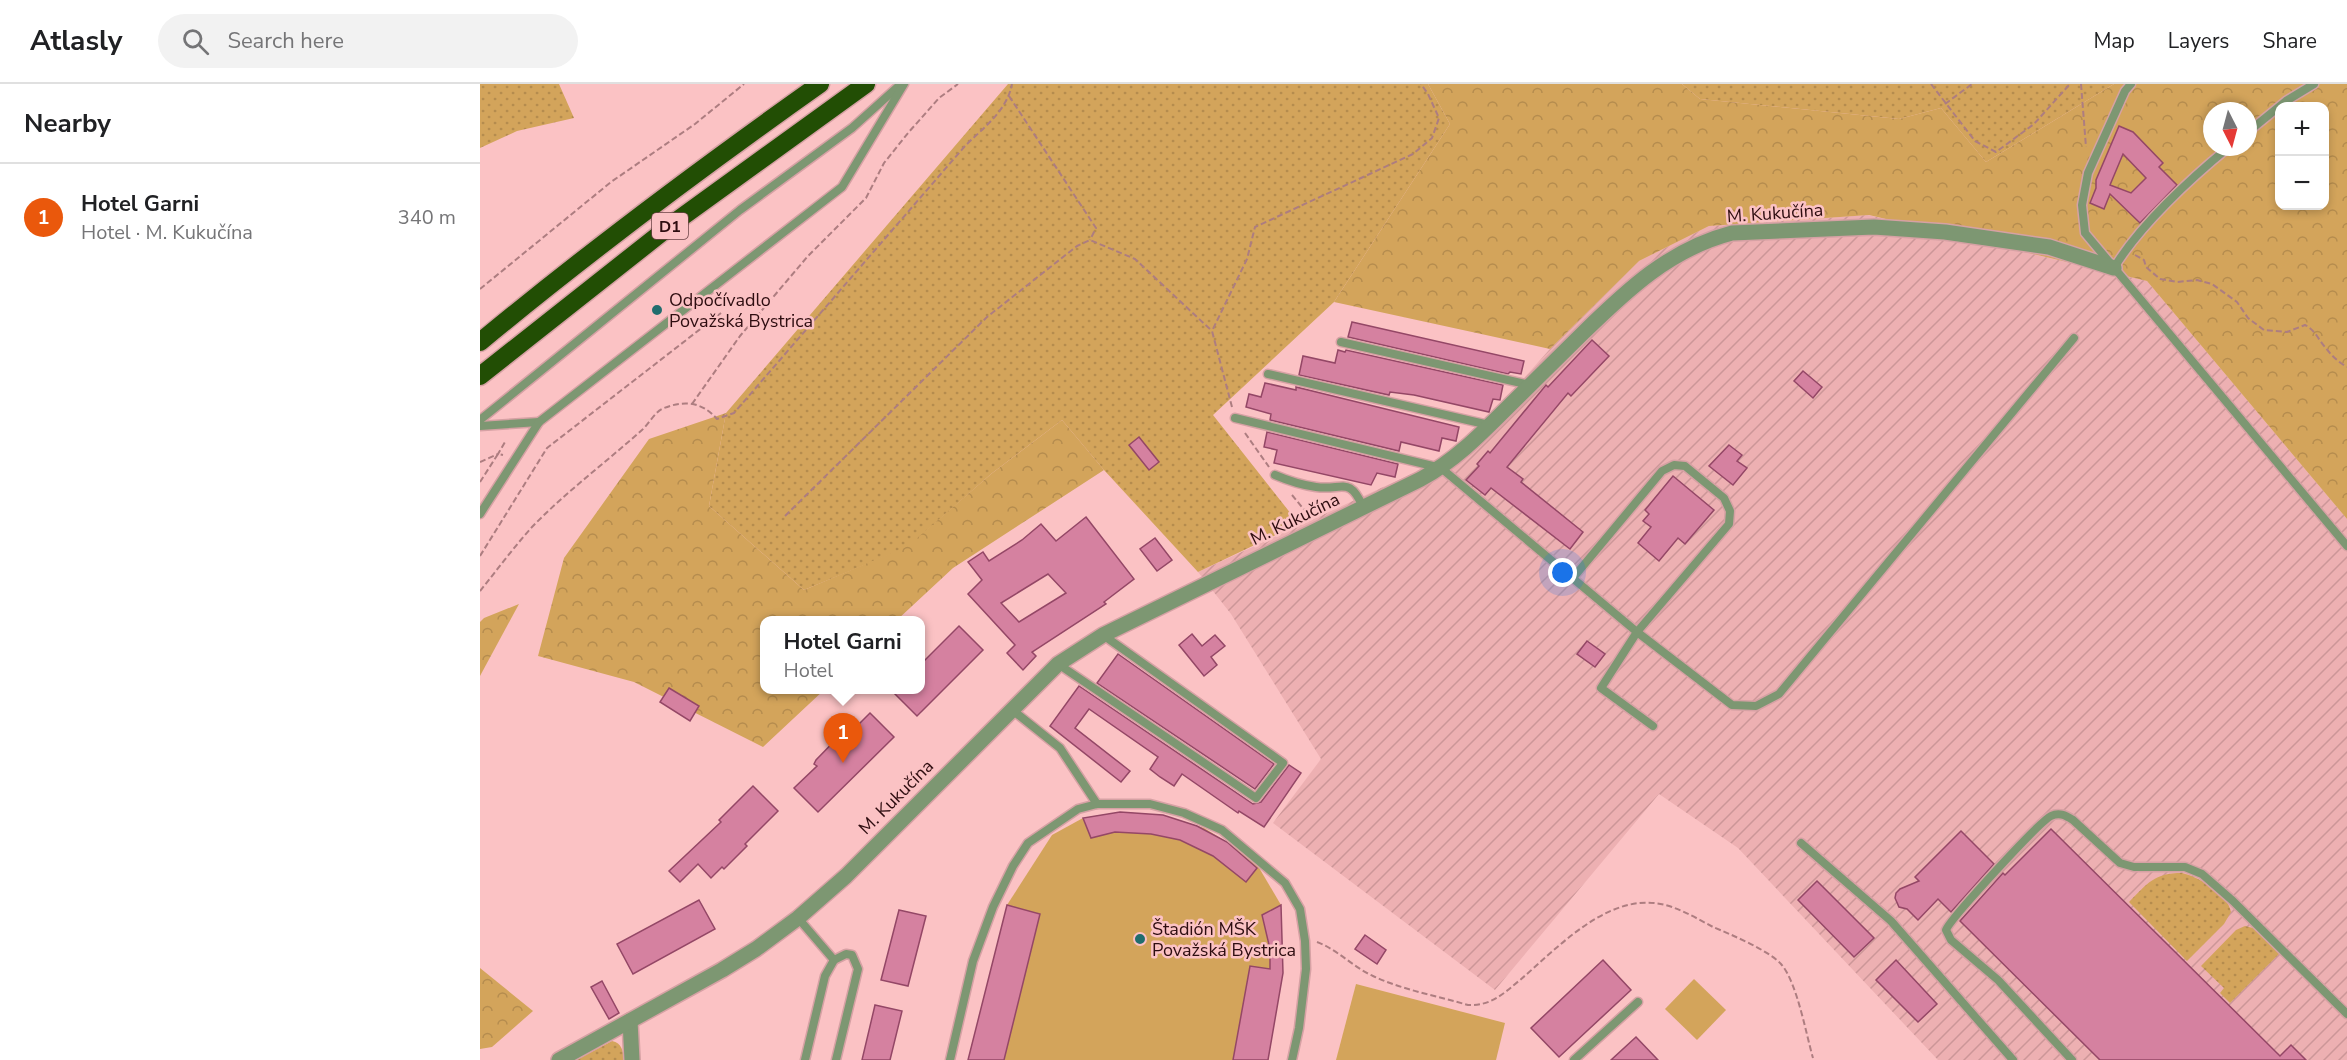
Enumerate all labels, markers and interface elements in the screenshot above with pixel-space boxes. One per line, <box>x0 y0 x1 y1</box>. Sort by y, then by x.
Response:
search box <box>158 14 578 68</box>
text: Atlasly <box>30 22 122 60</box>
icon: search <box>179 25 212 58</box>
text: Search here <box>227 26 344 56</box>
text: Map <box>2093 27 2135 55</box>
text: Layers <box>2168 27 2229 55</box>
text: Share <box>2262 27 2317 55</box>
north arrow <box>2203 102 2257 156</box>
map controls <box>2275 102 2329 210</box>
button: + <box>2275 102 2329 156</box>
text: Nearby <box>24 106 111 141</box>
button: − <box>2275 156 2329 210</box>
text: Hotel Garni <box>81 189 199 219</box>
street label: M. Kukučína <box>1726 198 1824 228</box>
text: 1 <box>38 204 50 231</box>
text: 340 m <box>398 204 456 231</box>
road number: D1 <box>652 213 688 239</box>
text: Hotel · M. Kukučína <box>81 219 253 246</box>
place label: Odpočívadlo Považská Bystrica <box>669 288 813 333</box>
marker: Odpočívadlo Považská Bystrica <box>650 303 664 317</box>
street label: M. Kukučína <box>1246 487 1344 551</box>
your location <box>1548 558 1577 587</box>
popup <box>760 616 925 694</box>
text: Hotel Garni <box>783 627 902 657</box>
text: Hotel <box>783 657 833 684</box>
pin: 1 <box>824 714 862 763</box>
street label: M. Kukučína <box>853 754 939 840</box>
place label: Štadión MŠK Považská Bystrica <box>1152 917 1296 962</box>
marker: Štadión MŠK Považská Bystrica <box>1133 932 1147 946</box>

